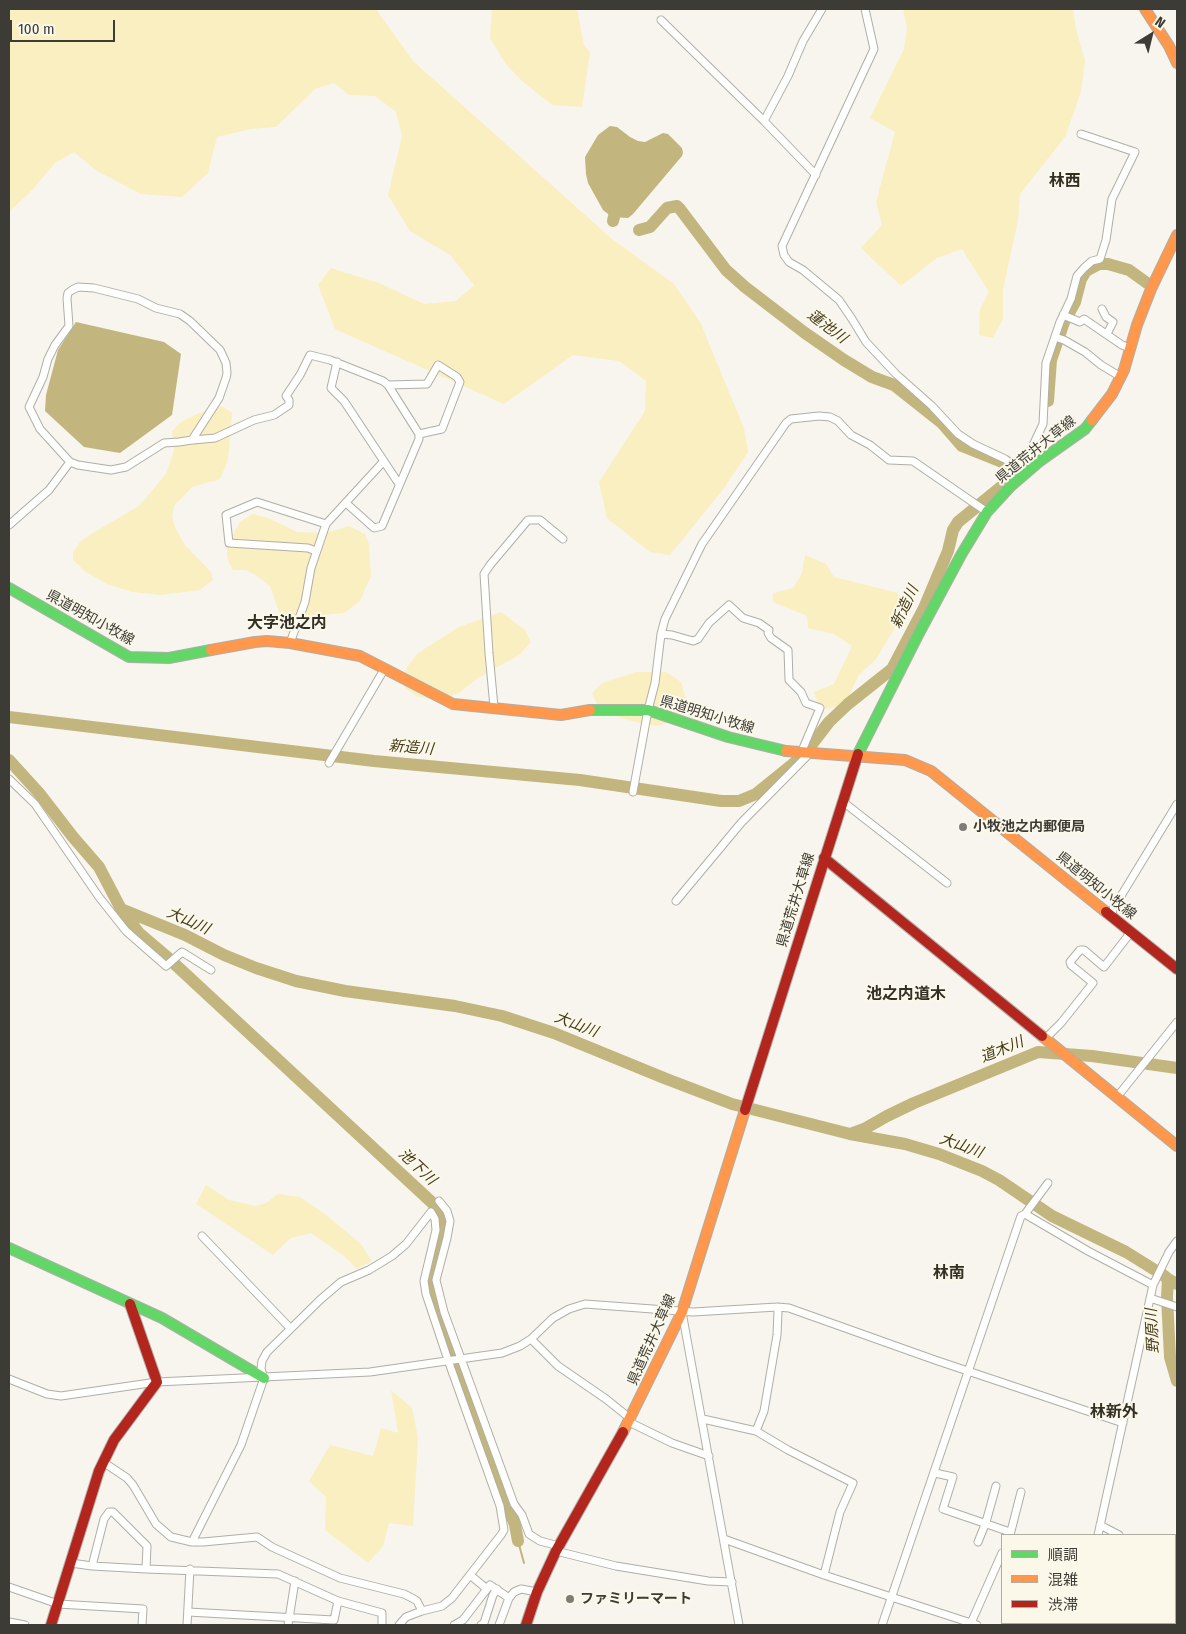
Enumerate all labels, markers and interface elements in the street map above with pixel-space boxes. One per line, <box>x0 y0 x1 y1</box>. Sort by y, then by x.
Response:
scale bar <box>12 10 118 42</box>
north arrow <box>1126 10 1176 60</box>
text: N <box>1152 13 1168 32</box>
text: 100 m <box>18 20 55 38</box>
district label: 林西 <box>1049 172 1081 192</box>
water label: 蓮池川 <box>804 306 850 348</box>
street label: 県道荒井大草線 <box>993 413 1079 487</box>
water label: 新造川 <box>887 583 923 631</box>
street label: 県道明知小牧線 <box>43 587 137 649</box>
district label: 大字池之内 <box>247 614 327 634</box>
street label: 県道明知小牧線 <box>658 693 756 737</box>
water label: 新造川 <box>388 737 434 759</box>
place label: 小牧池之内郵便局 <box>973 819 1085 835</box>
marker: 小牧池之内郵便局 <box>957 821 969 833</box>
street label: 県道明知小牧線 <box>1053 849 1139 923</box>
street label: 県道荒井大草線 <box>774 851 818 949</box>
water label: 大山川 <box>164 904 212 938</box>
district label: 池之内道木 <box>866 985 946 1005</box>
water label: 大山川 <box>552 1009 600 1041</box>
water label: 道木川 <box>978 1033 1026 1067</box>
water label: 大山川 <box>937 1130 985 1162</box>
water label: 池下川 <box>394 1145 440 1189</box>
district label: 林南 <box>933 1264 965 1284</box>
street label: 県道荒井大草線 <box>624 1292 680 1388</box>
water label: 野原川 <box>1143 1308 1163 1354</box>
district label: 林新外 <box>1090 1403 1138 1423</box>
legend <box>1001 1534 1176 1624</box>
text: 順調 <box>1048 1546 1078 1564</box>
text: 混雑 <box>1048 1571 1078 1589</box>
place label: ファミリーマート <box>580 1591 692 1607</box>
marker: ファミリーマート <box>564 1593 576 1605</box>
text: 渋滞 <box>1048 1596 1078 1614</box>

